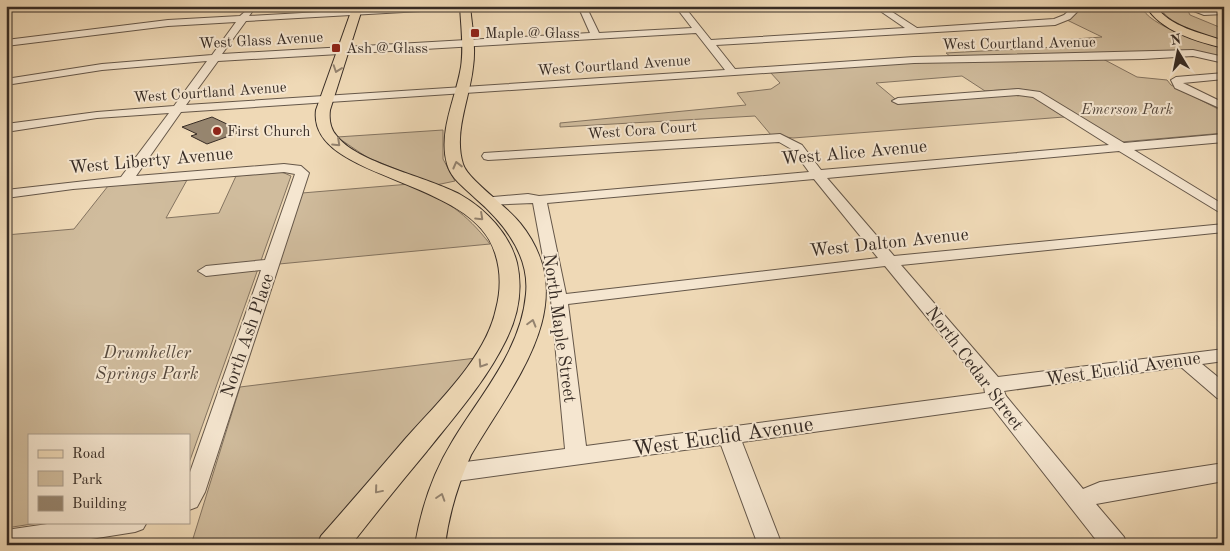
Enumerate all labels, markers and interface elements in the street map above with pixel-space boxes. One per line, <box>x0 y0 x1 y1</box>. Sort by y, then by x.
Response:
marker: Maple @ Glass <box>469 27 481 39</box>
place label: Maple @ Glass <box>485 27 580 42</box>
north arrow <box>1152 28 1202 78</box>
street label: West Glass Avenue <box>198 31 324 52</box>
text: N <box>1169 32 1183 48</box>
street label: West Courtland Avenue <box>942 36 1096 53</box>
marker: Ash @ Glass <box>330 42 342 54</box>
place label: Ash @ Glass <box>346 42 428 57</box>
street label: West Courtland Avenue <box>537 54 691 79</box>
one-way arrow <box>333 64 343 73</box>
street label: West Courtland Avenue <box>133 81 287 106</box>
park label: Emerson Park <box>1080 103 1173 118</box>
street label: West Cora Court <box>587 120 697 143</box>
marker: First Church <box>211 125 223 137</box>
place label: First Church <box>227 125 310 140</box>
one-way arrow <box>331 137 340 146</box>
street label: West Alice Avenue <box>780 138 928 168</box>
street label: West Liberty Avenue <box>68 145 234 177</box>
one-way arrow <box>452 161 462 169</box>
one-way arrow <box>474 211 483 220</box>
street label: West Dalton Avenue <box>809 226 970 260</box>
street label: North Maple Street <box>540 252 578 404</box>
street label: North Ash Place <box>218 271 278 400</box>
street label: North Cedar Street <box>922 303 1027 434</box>
one-way arrow <box>526 319 536 328</box>
park label: Drumheller Springs Park <box>95 344 199 383</box>
street label: West Euclid Avenue <box>1045 349 1202 389</box>
one-way arrow <box>478 359 488 368</box>
street label: West Euclid Avenue <box>632 414 815 461</box>
legend <box>28 434 190 524</box>
text: Road <box>72 447 106 462</box>
text: Park <box>72 473 103 488</box>
one-way arrow <box>376 484 384 493</box>
one-way arrow <box>435 494 445 502</box>
text: Building <box>72 497 127 512</box>

